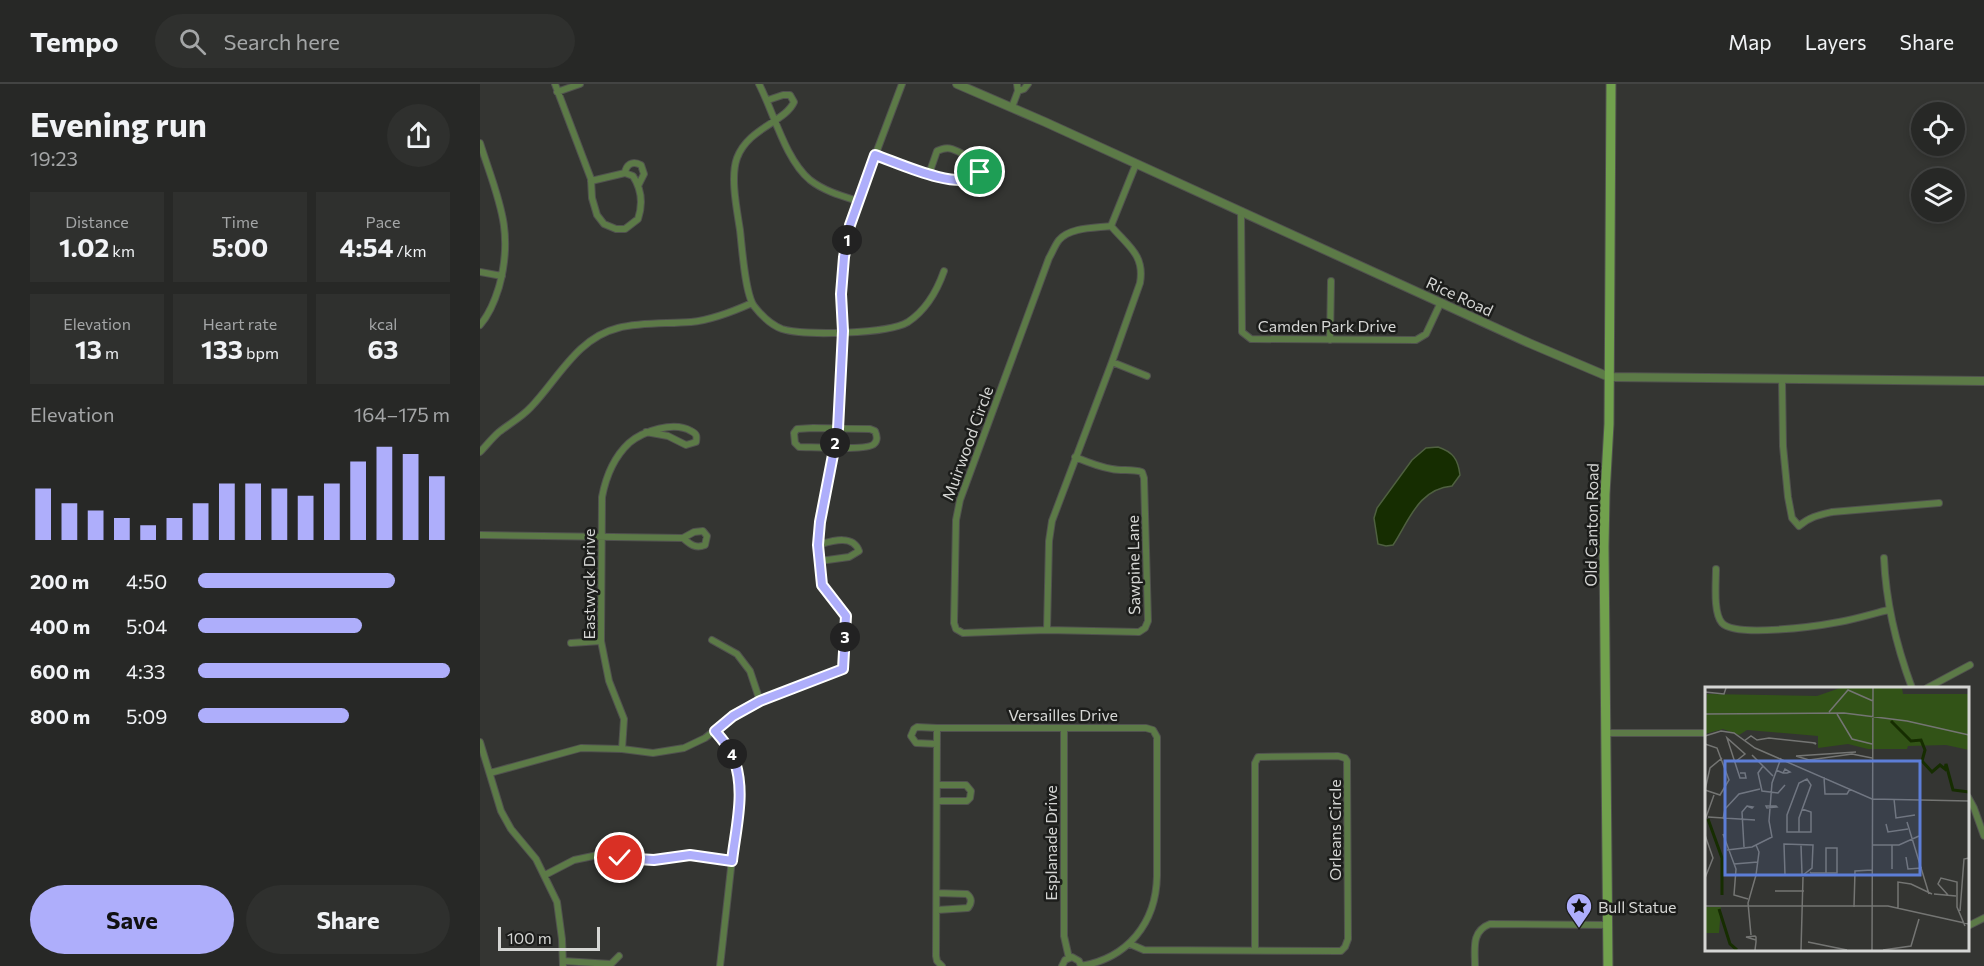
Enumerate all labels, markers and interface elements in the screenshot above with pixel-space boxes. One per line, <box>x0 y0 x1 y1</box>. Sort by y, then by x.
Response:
search box <box>155 14 575 68</box>
text: Tempo <box>30 24 119 58</box>
icon: search <box>176 25 209 58</box>
text: Search here <box>224 28 340 55</box>
text: Map <box>1728 29 1772 54</box>
text: Layers <box>1805 29 1867 54</box>
text: Share <box>1900 29 1954 54</box>
map controls <box>1911 102 1965 222</box>
button: locate <box>1911 102 1965 156</box>
text: Evening run <box>30 103 207 144</box>
button: share <box>387 104 450 167</box>
text: 19:23 <box>30 146 78 170</box>
pin <box>954 146 1005 197</box>
icon: arrive <box>963 155 996 188</box>
button: layers <box>1911 168 1965 222</box>
text: Distance <box>65 212 129 231</box>
text: Time <box>222 212 258 231</box>
text: Pace <box>366 212 400 231</box>
pin: 1 <box>832 225 862 255</box>
text: 1 <box>843 230 851 249</box>
text: 1.02 <box>59 231 109 262</box>
text: 5:00 <box>212 231 268 262</box>
text: 4:54 <box>340 231 394 262</box>
text: km <box>109 241 135 260</box>
text: /km <box>394 241 426 260</box>
street label: Rice Road <box>1424 272 1496 320</box>
text: Elevation <box>63 314 131 333</box>
text: Heart rate <box>203 314 277 333</box>
text: kcal <box>369 314 397 333</box>
street label: Camden Park Drive <box>1258 316 1396 335</box>
text: 13 <box>75 333 102 364</box>
text: 133 <box>201 333 243 364</box>
text: 63 <box>367 333 399 364</box>
text: m <box>102 343 119 362</box>
text: bpm <box>243 343 279 362</box>
street label: Muirwood Circle <box>938 383 996 503</box>
text: Elevation <box>30 402 115 426</box>
text: 164–175 m <box>354 402 450 426</box>
pin: 2 <box>820 428 850 458</box>
text: 2 <box>830 433 840 452</box>
street label: Old Canton Road <box>1580 463 1602 587</box>
street label: Sawpine Lane <box>1123 515 1143 615</box>
street label: Eastwyck Drive <box>579 529 598 639</box>
text: 200 m <box>30 569 89 593</box>
text: 4:50 <box>126 569 167 593</box>
text: 400 m <box>30 614 90 638</box>
text: 5:04 <box>126 614 167 638</box>
pin: 3 <box>830 622 860 652</box>
text: 3 <box>840 627 850 646</box>
text: 600 m <box>30 659 90 683</box>
text: 4:33 <box>126 659 166 683</box>
inset map <box>1705 687 1969 951</box>
text: 800 m <box>30 704 90 728</box>
text: 5:09 <box>126 704 167 728</box>
street label: Versailles Drive <box>1008 705 1118 724</box>
pin: 4 <box>717 739 747 769</box>
text: 4 <box>727 744 737 763</box>
street label: Orleans Circle <box>1325 779 1344 881</box>
street label: Esplanade Drive <box>1041 785 1060 901</box>
pin <box>594 832 645 883</box>
icon: check <box>603 841 636 874</box>
button: Save <box>30 885 234 954</box>
button: Share <box>246 885 450 954</box>
place icon: Bull Statue <box>1564 891 1594 929</box>
place label: Bull Statue <box>1598 897 1677 916</box>
scale bar <box>498 924 600 952</box>
text: 100 m <box>507 928 552 947</box>

